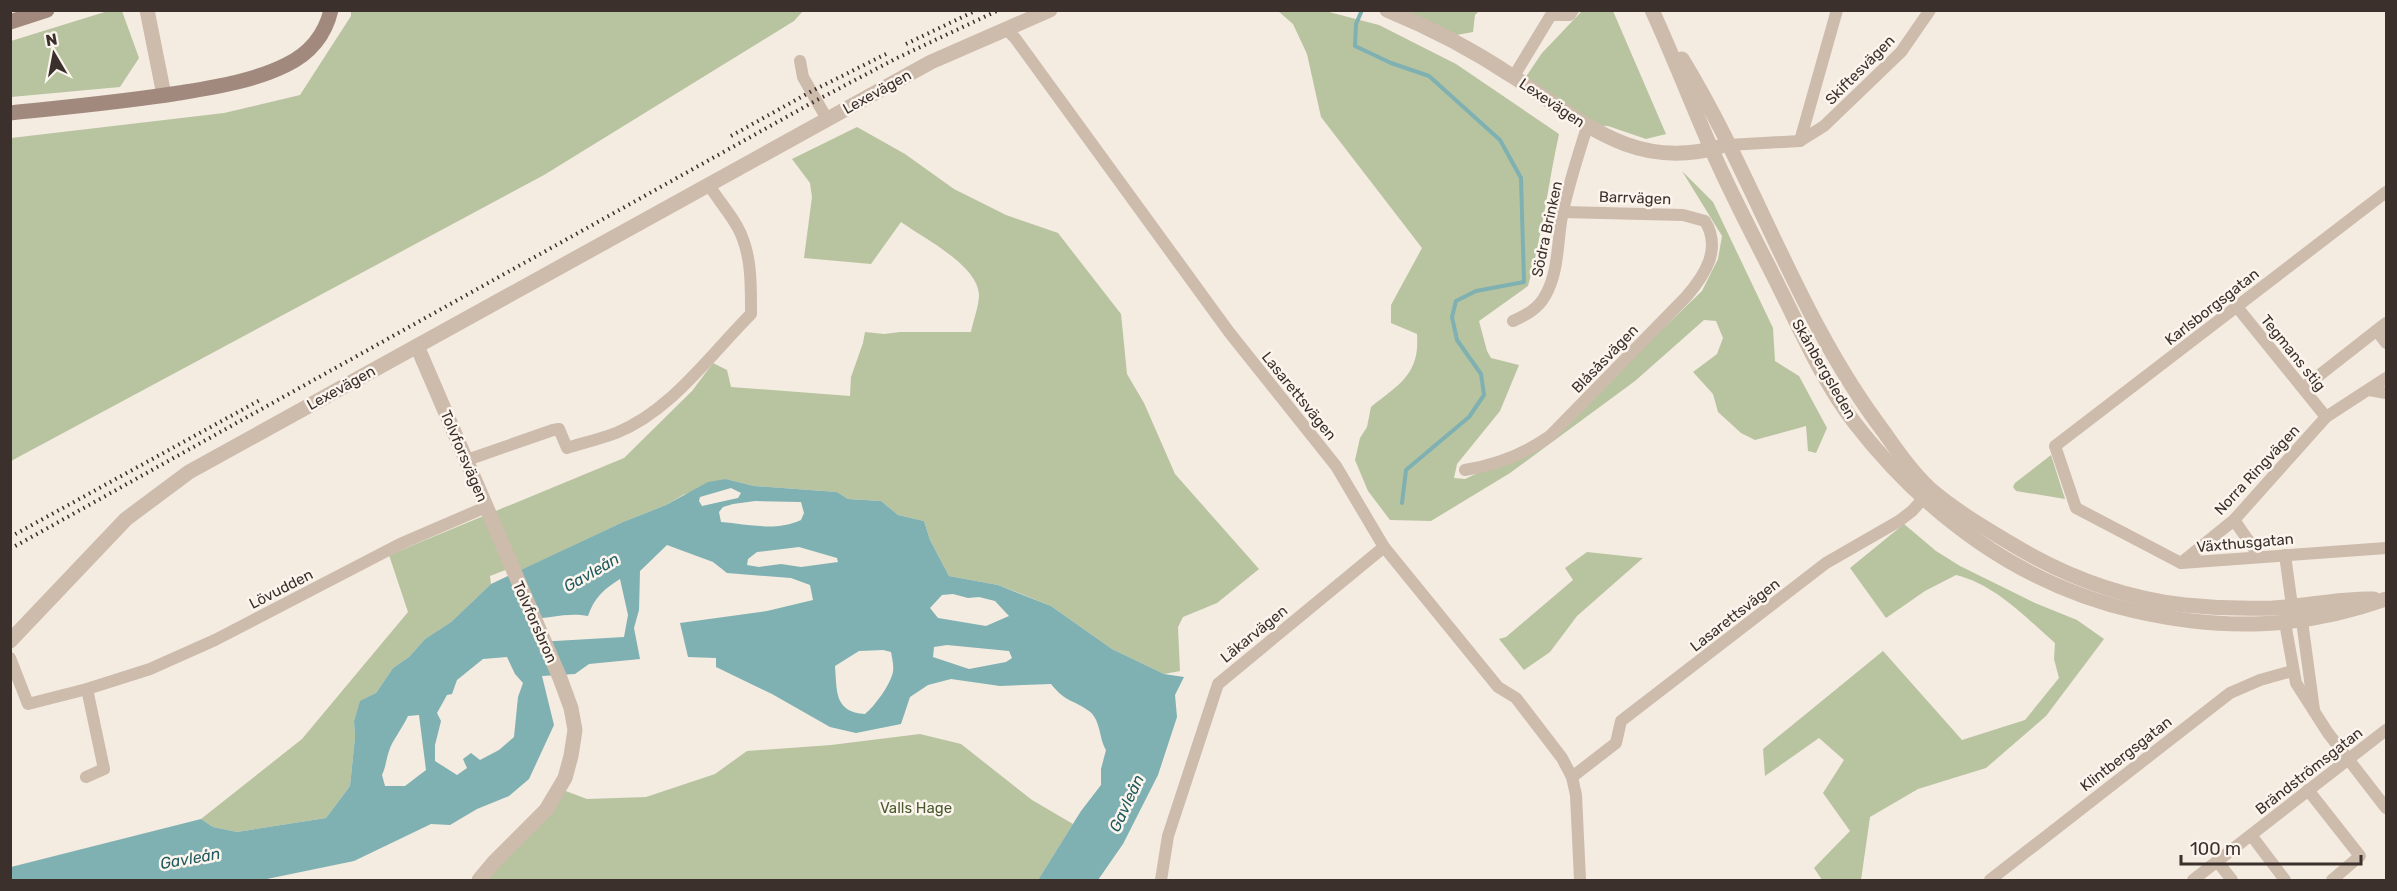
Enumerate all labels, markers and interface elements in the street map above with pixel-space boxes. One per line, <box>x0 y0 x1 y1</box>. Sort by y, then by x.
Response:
north arrow <box>24 24 84 84</box>
text: N <box>44 29 59 50</box>
street label: Skiftesvägen <box>1822 32 1898 108</box>
street label: Lexevägen <box>840 66 914 118</box>
street label: Lexevägen <box>1516 74 1588 132</box>
street label: Södra Brinken <box>1528 179 1566 279</box>
street label: Barrvägen <box>1598 188 1672 208</box>
street label: Karlsborgsgatan <box>2161 265 2263 349</box>
street label: Tegmans stig <box>2257 311 2329 395</box>
street label: Skånbergsleden <box>1788 316 1860 422</box>
street label: Blåsåsvägen <box>1568 321 1642 397</box>
street label: Lasarettsvägen <box>1258 348 1340 444</box>
street label: Lexevägen <box>304 362 378 414</box>
street label: Tolvforsvägen <box>437 407 491 505</box>
street label: Norra Ringvägen <box>2211 421 2303 519</box>
street label: Växthusgatan <box>2196 530 2294 556</box>
water label: Gavleån <box>560 549 622 596</box>
street label: Lövudden <box>246 565 316 613</box>
street label: Lasarettsvägen <box>1687 575 1783 655</box>
street label: Tolvforsbron <box>509 578 561 666</box>
street label: Läkarvägen <box>1217 602 1291 666</box>
street label: Klintbergsgatan <box>2077 713 2175 795</box>
street label: Brändströmsgatan <box>2252 724 2366 818</box>
water label: Gavleån <box>1105 772 1148 835</box>
park label: Valls Hage <box>880 799 952 817</box>
scale bar <box>2181 828 2361 866</box>
text: 100 m <box>2190 838 2241 860</box>
water label: Gavleån <box>158 844 222 873</box>

